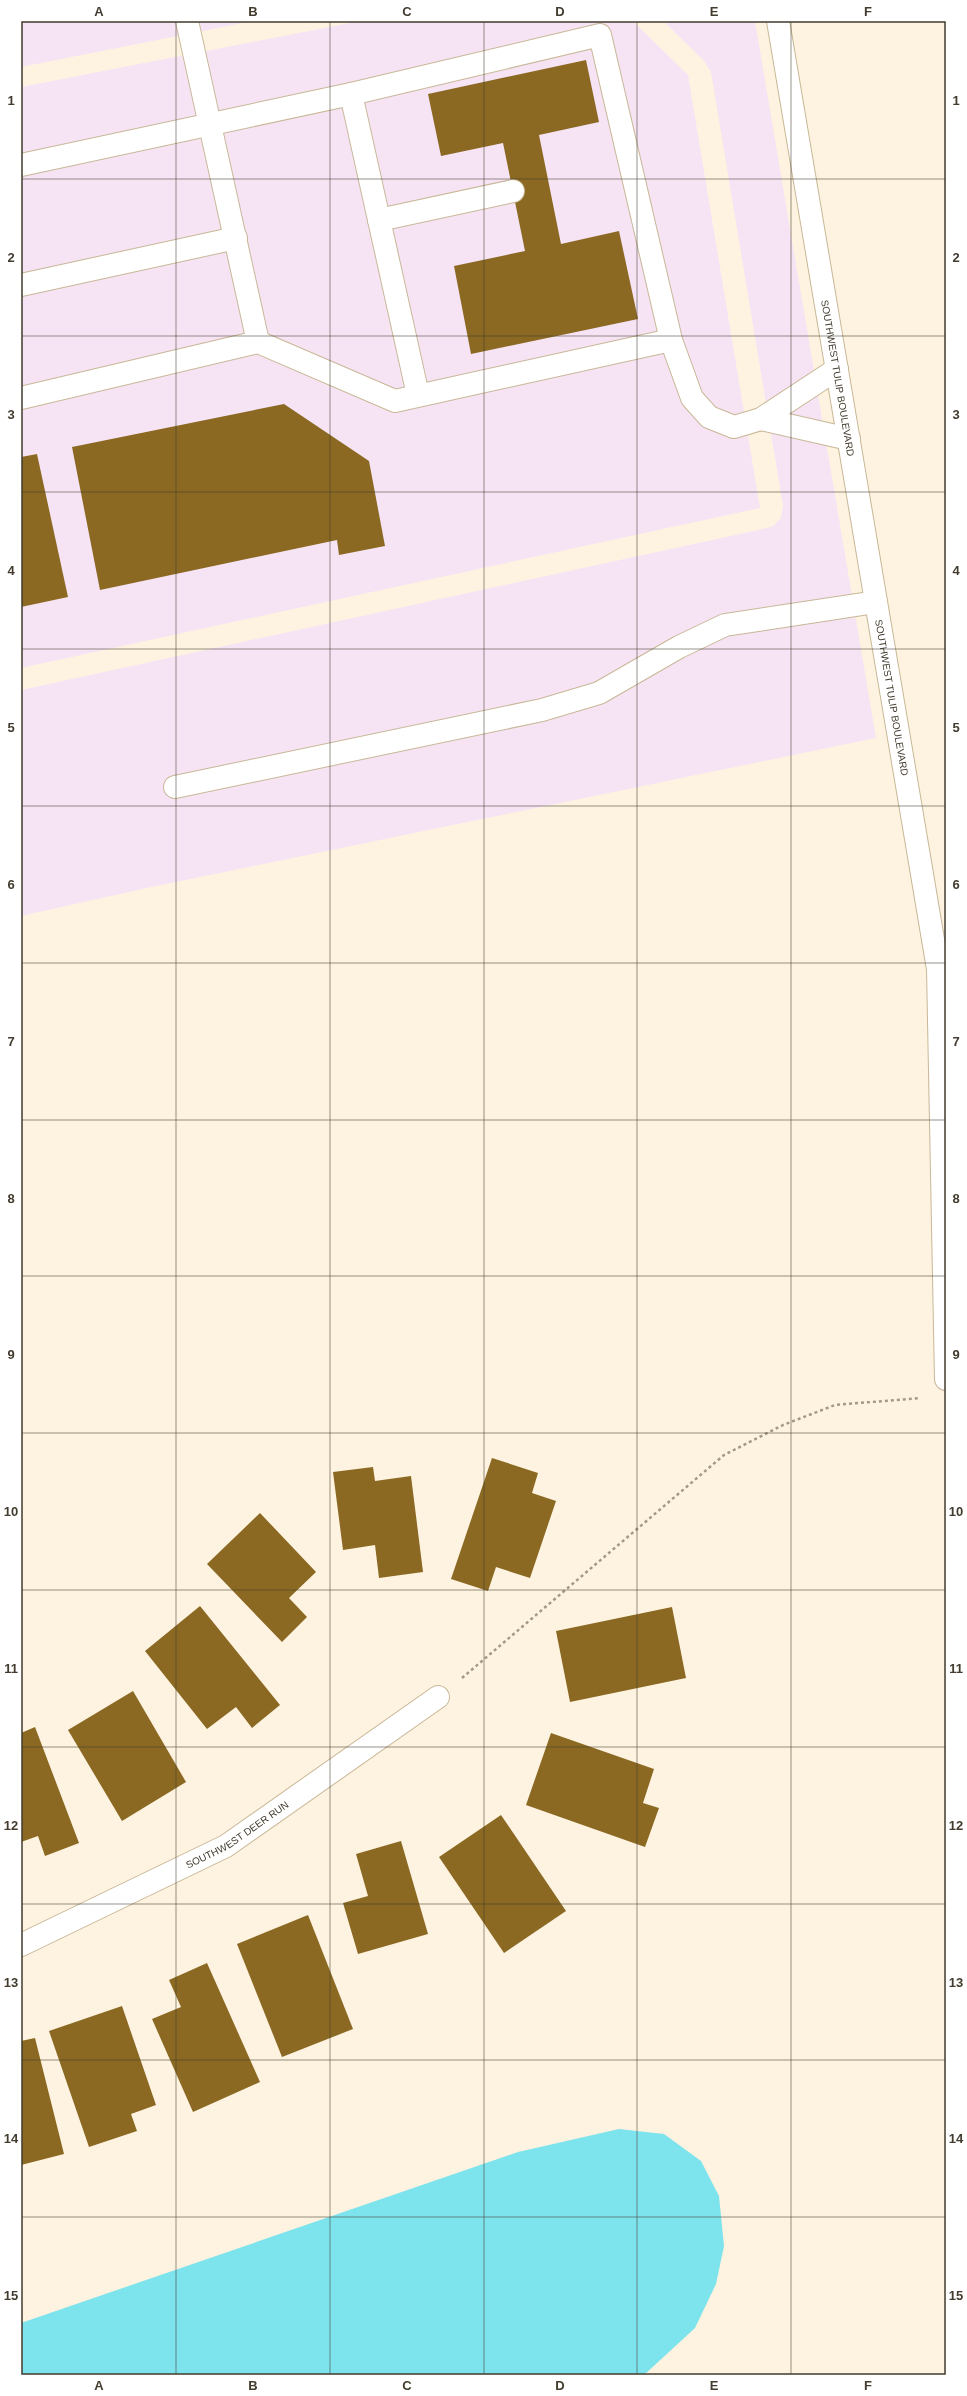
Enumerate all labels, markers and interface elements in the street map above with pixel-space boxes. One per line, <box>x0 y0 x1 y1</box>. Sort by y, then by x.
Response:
text: A <box>94 4 104 19</box>
text: B <box>248 4 258 19</box>
text: C <box>402 4 412 19</box>
text: D <box>555 4 565 19</box>
text: E <box>710 4 719 19</box>
text: F <box>864 4 872 19</box>
text: 1 <box>7 93 15 108</box>
text: 1 <box>952 93 960 108</box>
text: 2 <box>7 250 15 265</box>
text: 2 <box>952 250 960 265</box>
street label: SOUTHWEST TULIP BOULEVARD <box>819 299 856 457</box>
text: 3 <box>7 407 15 422</box>
text: 3 <box>952 407 960 422</box>
text: 4 <box>7 563 15 578</box>
text: 4 <box>952 563 960 578</box>
street label: SOUTHWEST TULIP BOULEVARD <box>873 619 910 776</box>
text: 5 <box>7 720 15 735</box>
text: 5 <box>952 720 960 735</box>
text: 6 <box>7 877 15 892</box>
text: 6 <box>952 877 960 892</box>
text: 7 <box>7 1034 15 1049</box>
text: 7 <box>952 1034 960 1049</box>
text: 8 <box>7 1191 15 1206</box>
text: 8 <box>952 1191 960 1206</box>
text: 9 <box>7 1347 15 1362</box>
text: 9 <box>952 1347 960 1362</box>
text: 10 <box>4 1504 18 1519</box>
text: 10 <box>949 1504 963 1519</box>
text: 11 <box>4 1661 18 1676</box>
text: 11 <box>949 1661 963 1676</box>
street label: SOUTHWEST DEER RUN <box>184 1799 291 1871</box>
text: 12 <box>4 1818 18 1833</box>
text: 12 <box>949 1818 963 1833</box>
text: 13 <box>4 1975 18 1990</box>
text: 13 <box>949 1975 963 1990</box>
text: 14 <box>4 2131 19 2146</box>
text: 14 <box>949 2131 964 2146</box>
text: 15 <box>4 2288 18 2303</box>
text: 15 <box>949 2288 963 2303</box>
text: A <box>94 2378 104 2393</box>
text: B <box>248 2378 258 2393</box>
text: C <box>402 2378 412 2393</box>
text: D <box>555 2378 565 2393</box>
text: E <box>710 2378 719 2393</box>
text: F <box>864 2378 872 2393</box>

